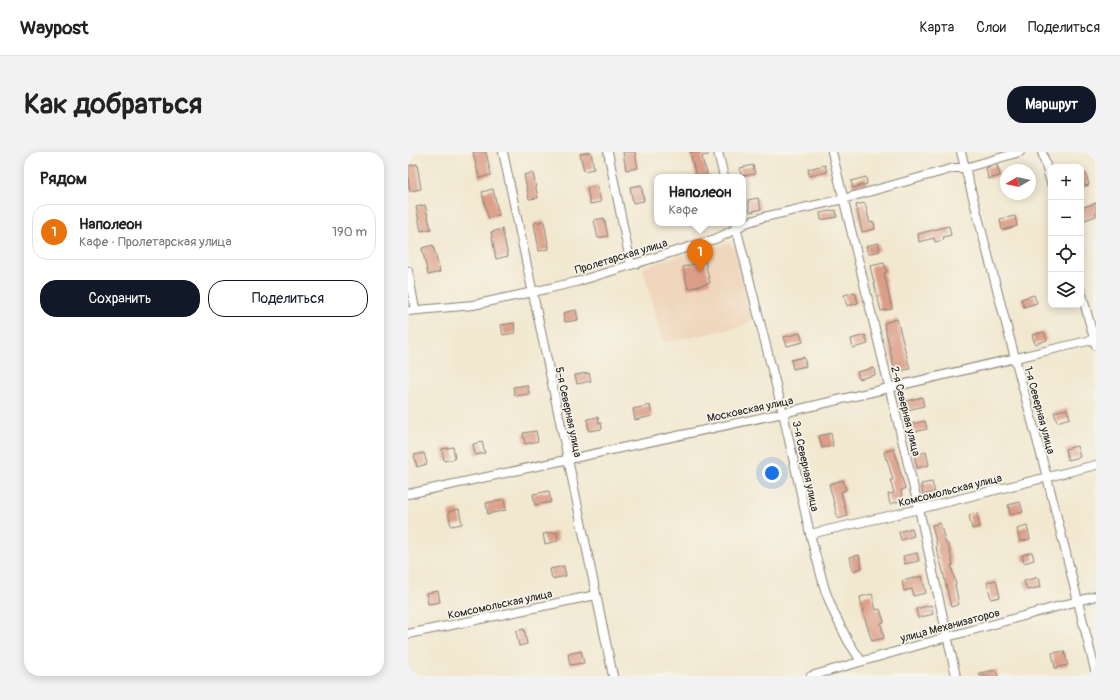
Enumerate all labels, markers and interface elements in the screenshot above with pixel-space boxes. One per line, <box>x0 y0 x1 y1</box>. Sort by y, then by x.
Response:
text: Waypost <box>20 16 89 40</box>
text: Карта <box>920 19 954 36</box>
text: Слои <box>976 19 1006 36</box>
text: Поделиться <box>1028 19 1100 36</box>
button: Маршрут <box>1007 86 1096 123</box>
text: Как добраться <box>24 87 202 122</box>
north arrow <box>1000 164 1036 200</box>
map controls <box>1048 164 1084 308</box>
button: + <box>1048 164 1084 200</box>
text: Рядом <box>40 168 87 189</box>
popup <box>654 174 746 226</box>
text: Наполеон <box>669 183 732 202</box>
button: − <box>1048 200 1084 236</box>
text: Кафе <box>669 202 698 218</box>
text: Наполеон <box>79 215 142 234</box>
text: 1 <box>51 224 57 240</box>
text: 190 m <box>332 224 367 240</box>
text: Кафе · Пролетарская улица <box>79 234 231 250</box>
street label: Пролетарская улица <box>573 236 669 277</box>
button: locate <box>1048 236 1084 272</box>
pin: 1 <box>687 239 713 272</box>
button: layers <box>1048 272 1084 308</box>
button: Сохранить <box>40 280 200 317</box>
button: Поделиться <box>208 280 368 317</box>
street label: 2-я Северная улица <box>888 365 923 457</box>
street label: 1-я Северная улица <box>1022 365 1057 455</box>
street label: 5-я Северная улица <box>553 366 584 458</box>
street label: Московская улица <box>706 394 794 425</box>
street label: 3-я Северная улица <box>790 420 821 513</box>
your location <box>762 463 782 483</box>
street label: Комсомольская улица <box>897 471 1003 510</box>
street label: Комсомольская улица <box>447 587 553 622</box>
street label: улица Механизаторов <box>898 606 1001 645</box>

